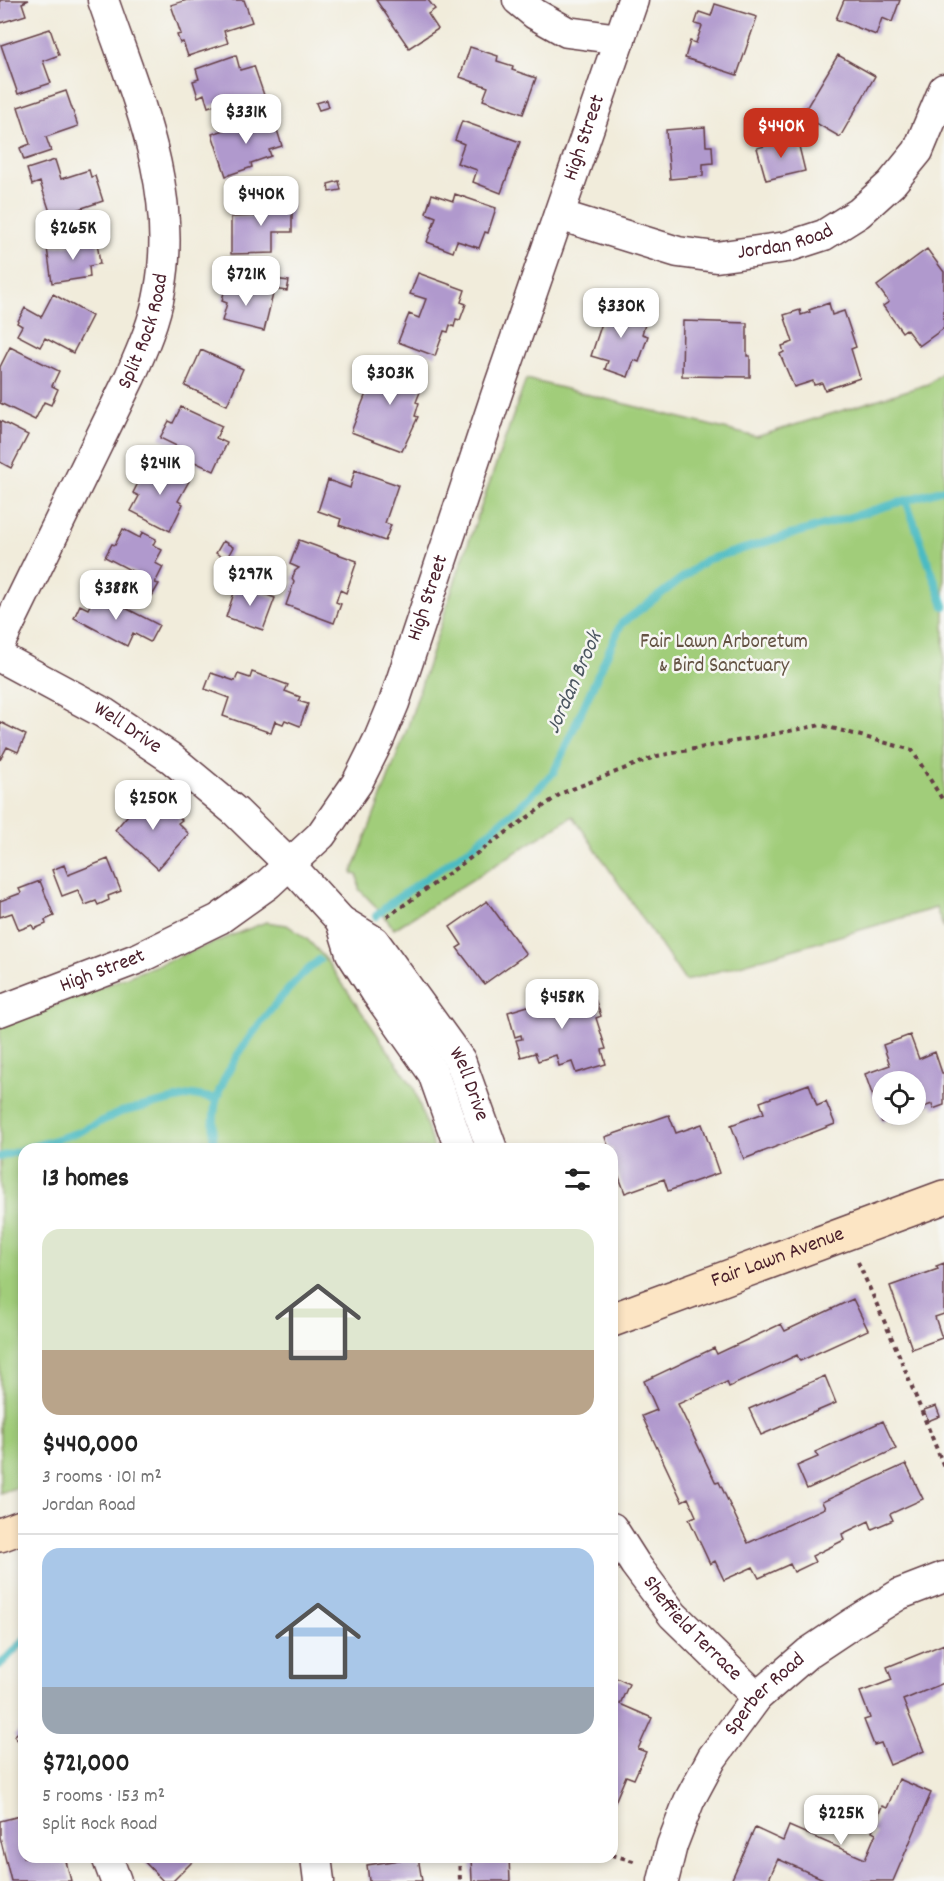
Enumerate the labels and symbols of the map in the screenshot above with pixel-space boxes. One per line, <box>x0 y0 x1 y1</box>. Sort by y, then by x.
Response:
street label: High Street <box>556 91 614 185</box>
pin: $331K <box>204 94 288 145</box>
pin: $440K <box>739 108 823 159</box>
pin: $440K <box>219 176 303 227</box>
pin: $265K <box>31 210 115 261</box>
street label: Jordan Road <box>736 217 840 269</box>
pin: $721K <box>204 256 288 307</box>
street label: Split Rock Road <box>111 272 177 395</box>
pin: $330K <box>579 288 663 339</box>
pin: $303K <box>348 355 432 406</box>
pin: $241K <box>118 445 202 496</box>
street label: High Street <box>400 551 457 645</box>
pin: $297K <box>208 556 292 607</box>
pin: $388K <box>74 570 158 621</box>
water label: Jordan Brook <box>539 625 612 739</box>
park label: Fair Lawn Arboretum & Bird Sanctuary <box>640 628 808 682</box>
street label: Well Drive <box>88 695 167 762</box>
pin: $250K <box>111 780 195 831</box>
street label: High Street <box>56 942 151 1002</box>
pin: $458K <box>520 979 604 1030</box>
street label: Well Drive <box>441 1041 496 1125</box>
street label: Fair Lawn Avenue <box>707 1220 849 1297</box>
street label: Sheffield Terrace <box>634 1570 748 1689</box>
street label: Sperber Road <box>718 1646 812 1743</box>
pin: $225K <box>799 1795 883 1846</box>

